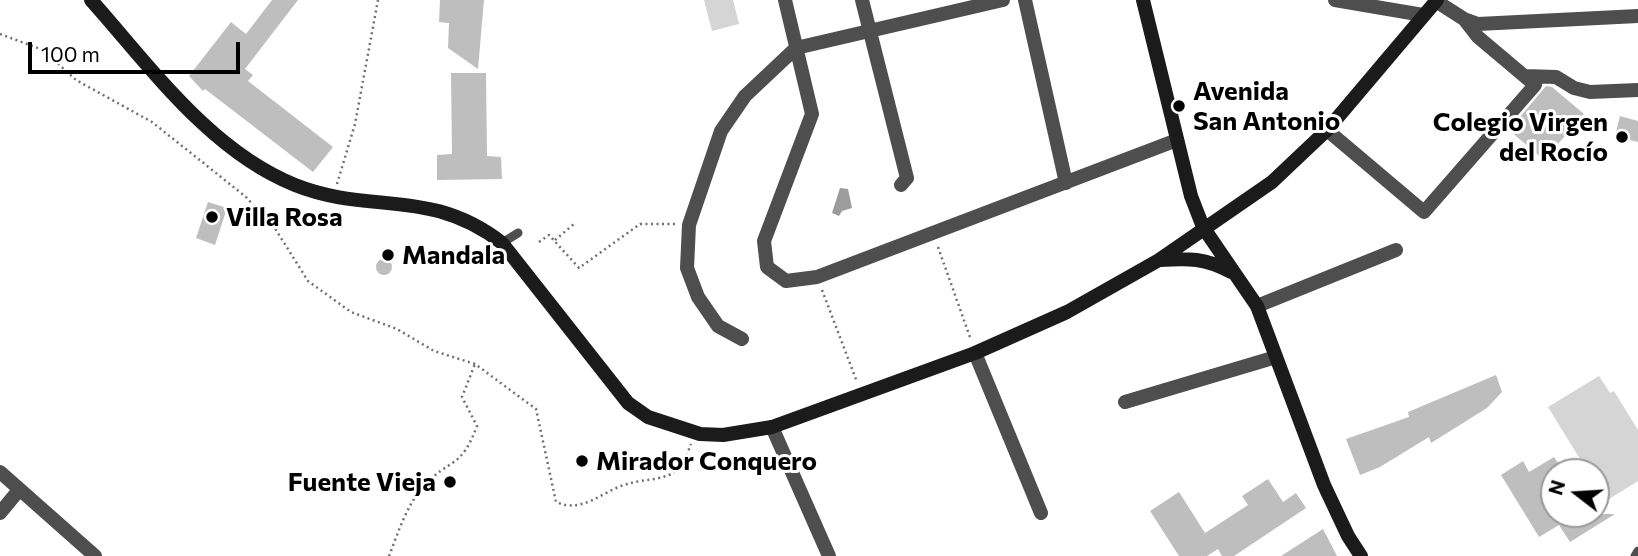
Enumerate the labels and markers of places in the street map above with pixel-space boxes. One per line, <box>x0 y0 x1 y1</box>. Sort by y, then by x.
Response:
place label: Avenida San Antonio <box>1193 75 1340 136</box>
marker: Avenida San Antonio <box>1171 98 1187 114</box>
place label: Colegio Virgen del Rocío <box>1433 106 1608 168</box>
marker: Colegio Virgen del Rocío <box>1614 129 1630 145</box>
place label: Villa Rosa <box>226 201 343 233</box>
marker: Villa Rosa <box>204 209 220 225</box>
place label: Mandala <box>402 239 505 271</box>
marker: Mandala <box>380 247 396 263</box>
place label: Mirador Conquero <box>596 445 817 477</box>
marker: Mirador Conquero <box>574 453 590 469</box>
place label: Fuente Vieja <box>288 466 436 498</box>
marker: Fuente Vieja <box>442 474 458 490</box>

